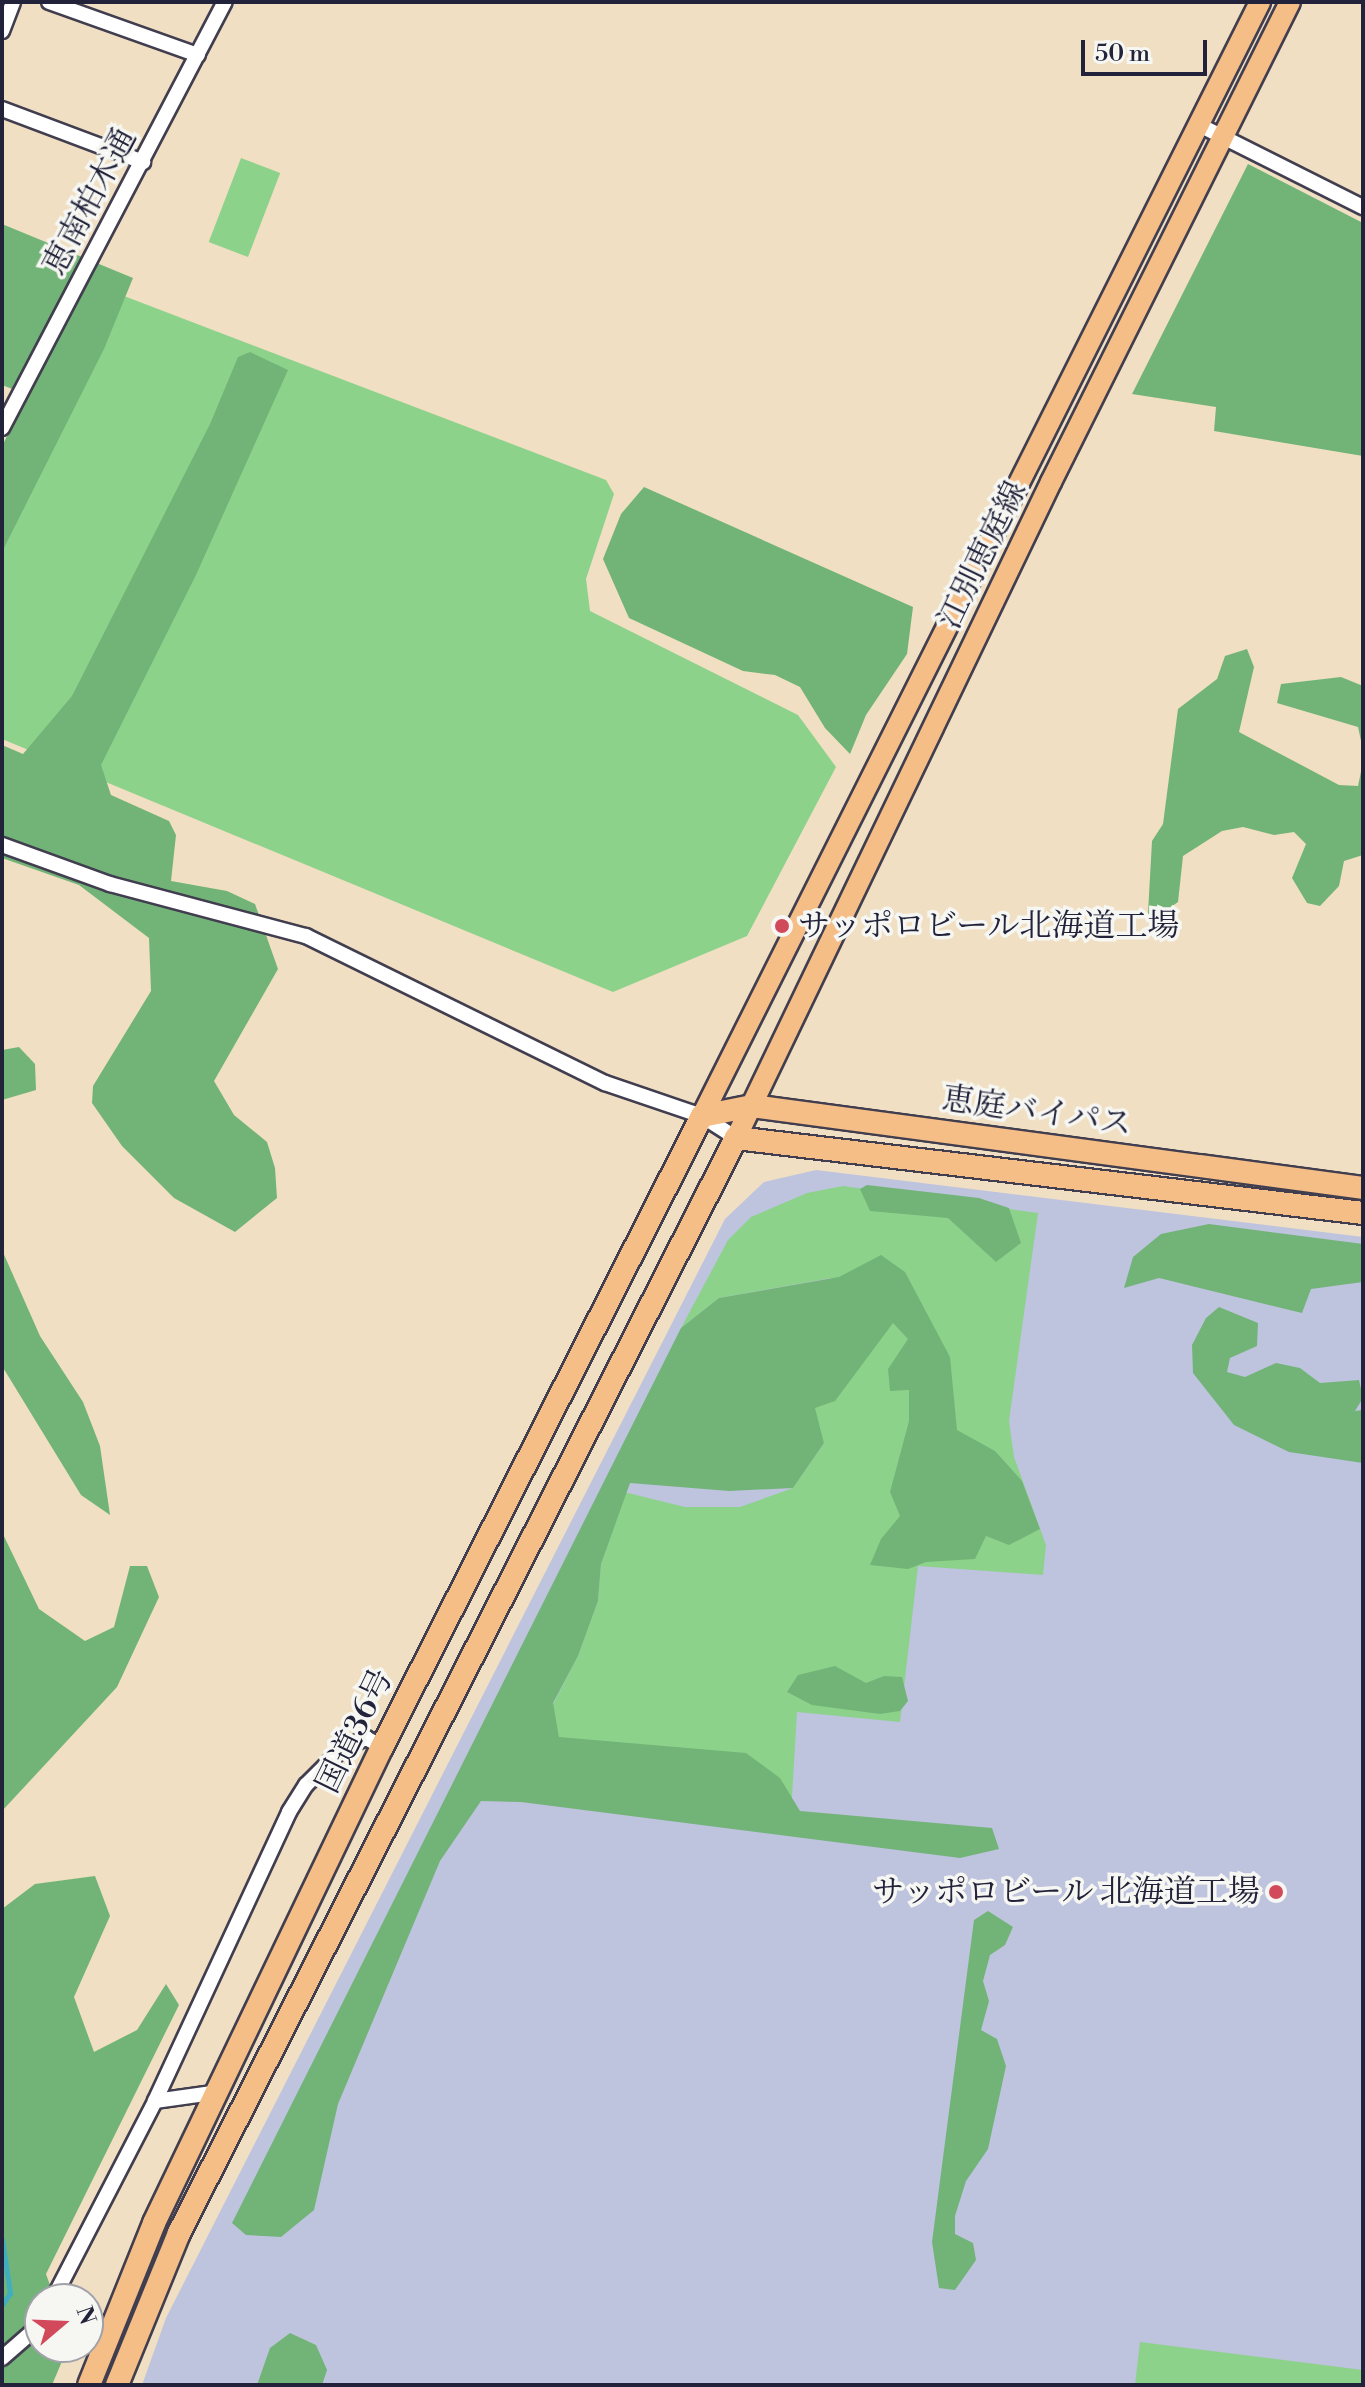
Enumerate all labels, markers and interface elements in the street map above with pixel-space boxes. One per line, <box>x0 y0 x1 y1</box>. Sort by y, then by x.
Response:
scale bar <box>1085 24 1211 74</box>
text: 50 m <box>1095 39 1150 69</box>
street label: 恵南柏木通 <box>35 122 145 282</box>
street label: 江別恵庭線 <box>931 475 1035 635</box>
place label: サッポロビール北海道工場 <box>798 907 1181 945</box>
marker: サッポロビール北海道工場 <box>773 917 791 935</box>
street label: 恵庭バイパス <box>939 1080 1135 1144</box>
street label: 国道36号 <box>309 1663 401 1799</box>
place label: サッポロビール 北海道工場 <box>871 1873 1260 1911</box>
marker: サッポロビール 北海道工場 <box>1267 1883 1285 1901</box>
north arrow <box>24 2283 104 2363</box>
text: N <box>70 2303 101 2328</box>

